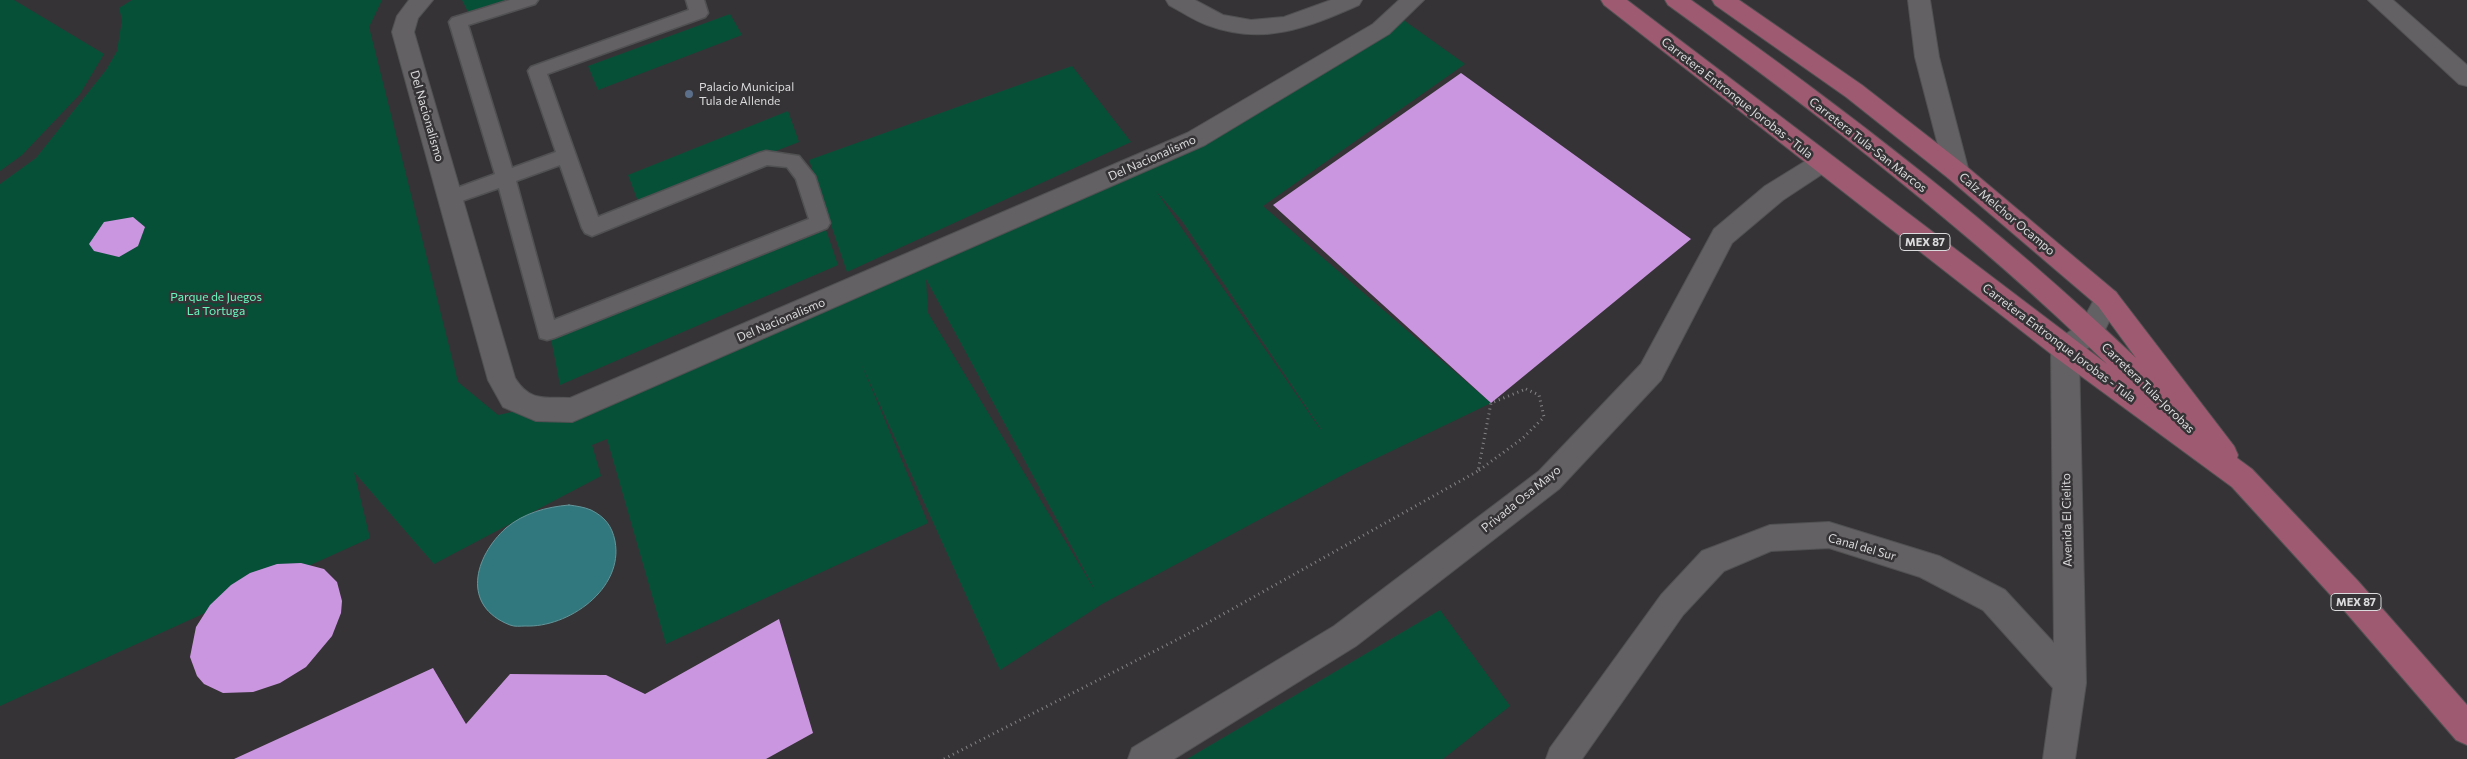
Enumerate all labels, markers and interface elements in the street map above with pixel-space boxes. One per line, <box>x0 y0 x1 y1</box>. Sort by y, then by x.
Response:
street label: Carretera Entronque Jorobas - Tula <box>1658 34 1816 162</box>
street label: Del Nacionalismo <box>407 69 447 163</box>
place label: Palacio Municipal Tula de Allende <box>699 80 794 108</box>
marker: Palacio Municipal Tula de Allende <box>683 88 695 100</box>
street label: Carretera Tula-San Marcos <box>1806 95 1930 195</box>
street label: Del Nacionalismo <box>1106 132 1198 184</box>
street label: Calz Melchor Ocampo <box>1956 170 2058 258</box>
road number: MEX 87 <box>1900 233 1950 250</box>
street label: Carretera Entronque Jorobas - Tula <box>1980 281 2138 405</box>
park label: Parque de Juegos La Tortuga <box>170 290 262 318</box>
street label: Del Nacionalismo <box>735 295 827 345</box>
street label: Carretera Tula-Jorobas <box>2099 340 2197 436</box>
street label: Privada Osa Mayo <box>1478 463 1564 535</box>
street label: Avenida El Cielito <box>2059 473 2075 567</box>
street label: Canal del Sur <box>1826 530 1898 564</box>
road number: MEX 87 <box>2331 594 2381 610</box>

